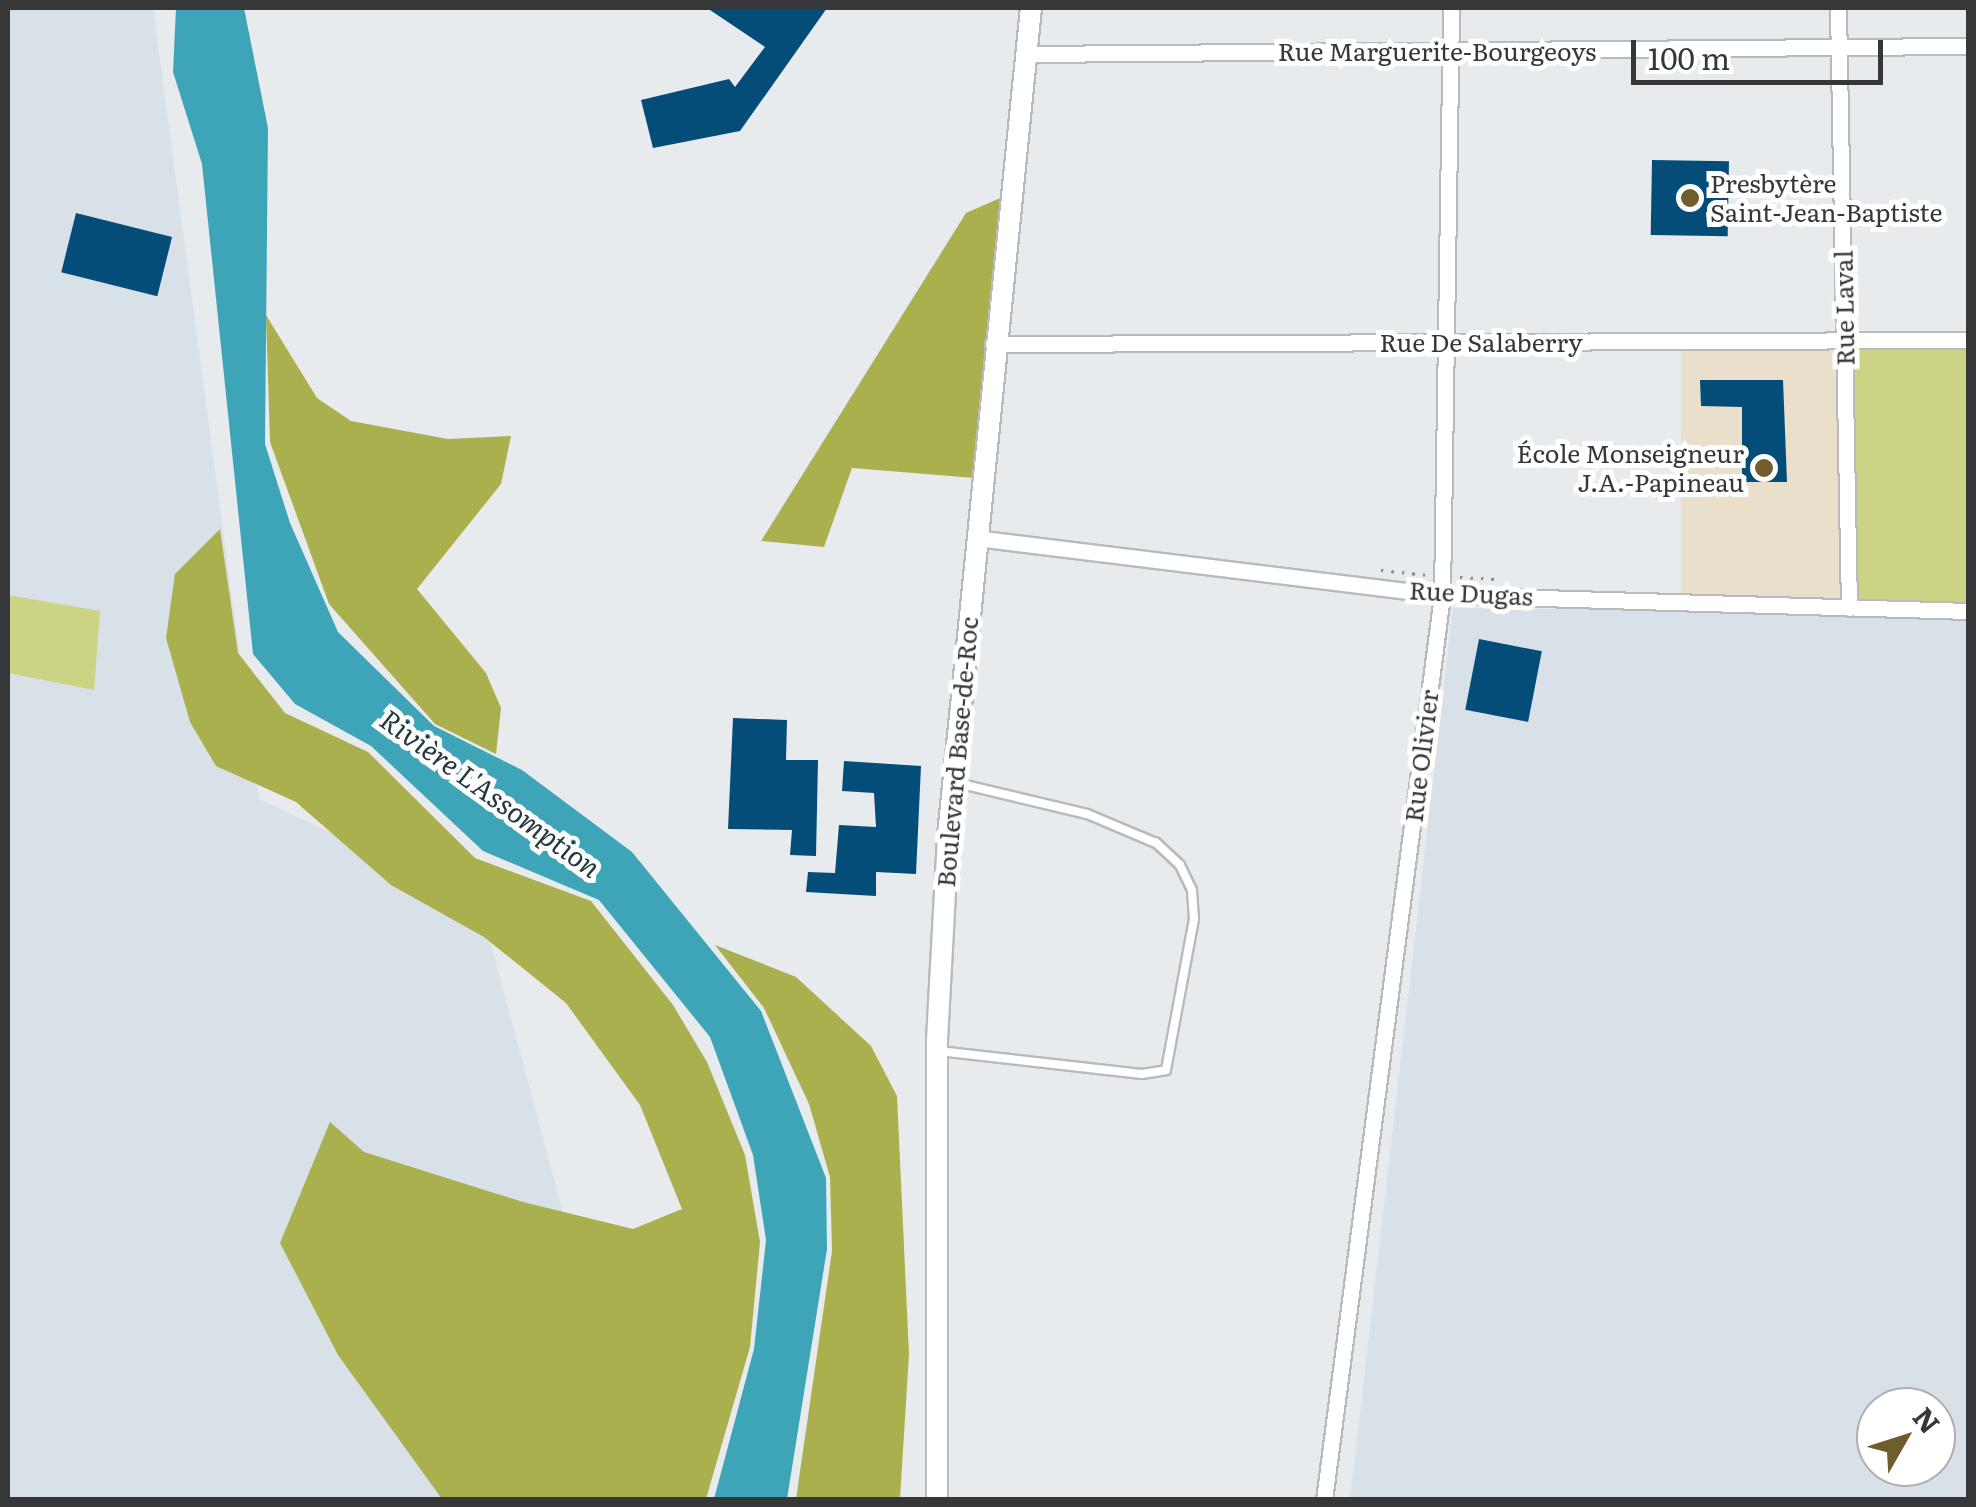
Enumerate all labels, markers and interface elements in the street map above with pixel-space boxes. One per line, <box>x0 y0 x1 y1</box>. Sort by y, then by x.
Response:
scale bar <box>1636 20 1888 82</box>
text: 100 m <box>1648 35 1730 79</box>
street label: Rue Marguerite-Bourgeoys <box>1278 36 1596 66</box>
place label: Presbytère Saint-Jean-Baptiste <box>1710 169 1942 228</box>
marker: Presbytère Saint-Jean-Baptiste <box>1679 187 1701 209</box>
street label: Rue Laval <box>1828 250 1860 366</box>
street label: Rue De Salaberry <box>1379 327 1583 357</box>
place label: École Monseigneur J.A.-Papineau <box>1517 439 1744 498</box>
marker: École Monseigneur J.A.-Papineau <box>1753 457 1775 479</box>
street label: Rue Dugas <box>1408 575 1534 611</box>
street label: Boulevard Base-de-Roc <box>930 616 984 888</box>
street label: Rue Olivier <box>1398 688 1444 824</box>
water label: Rivière L'Assomption <box>374 701 608 883</box>
north arrow <box>1856 1387 1956 1487</box>
text: N <box>1904 1397 1951 1442</box>

